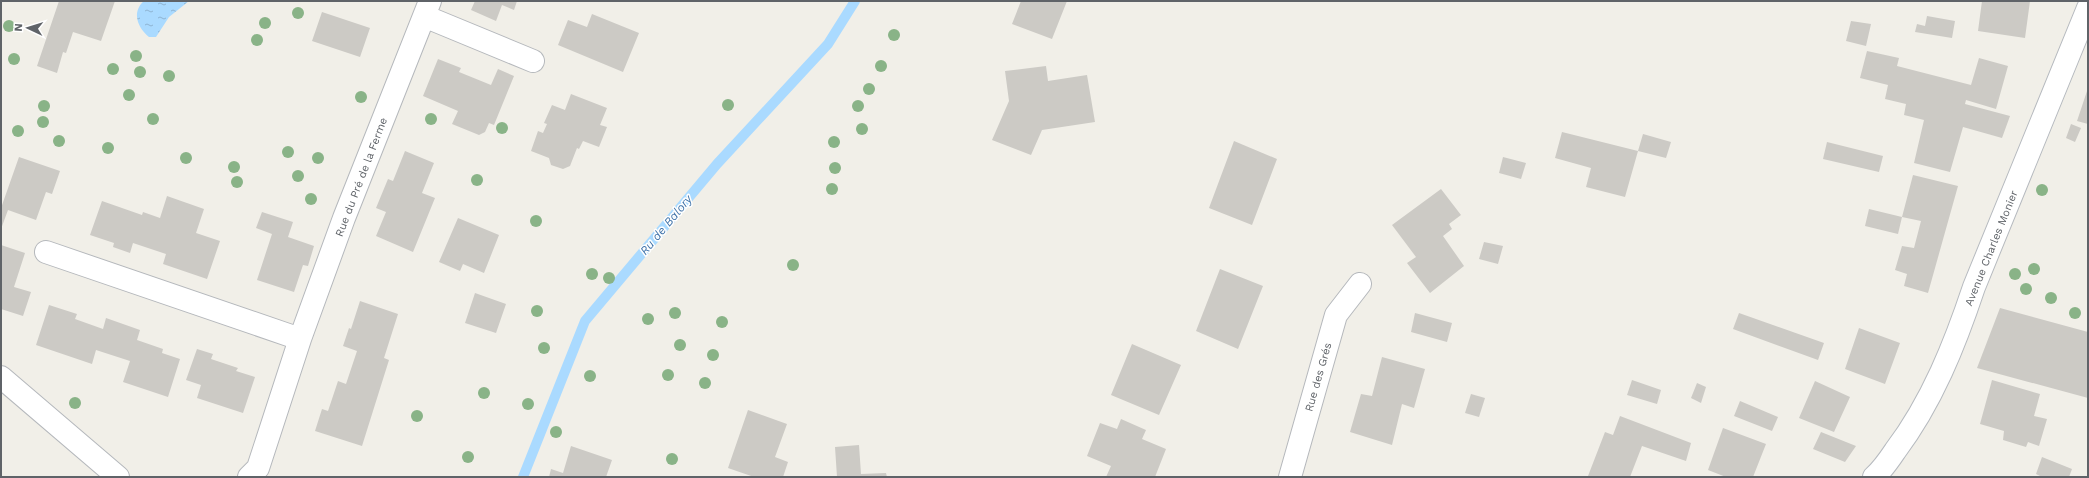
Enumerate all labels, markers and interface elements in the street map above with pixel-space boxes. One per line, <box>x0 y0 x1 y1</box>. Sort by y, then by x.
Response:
north arrow <box>8 8 48 48</box>
text: N <box>12 23 25 32</box>
street label: Rue du Pré de la Ferme <box>333 116 390 239</box>
street label: Avenue Charles Monier <box>1962 188 2021 308</box>
water label: Ru de Balory <box>637 192 696 258</box>
street label: Rue des Grés <box>1302 341 1335 413</box>

